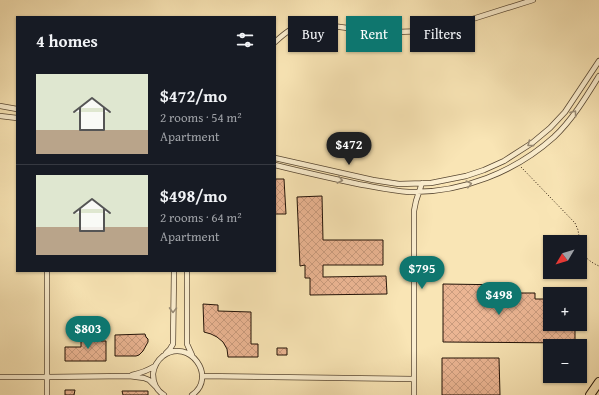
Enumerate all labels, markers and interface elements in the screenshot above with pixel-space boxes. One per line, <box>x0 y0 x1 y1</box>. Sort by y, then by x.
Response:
chip: Buy <box>288 16 338 52</box>
chip: Rent <box>346 16 402 52</box>
chip: Filters <box>410 16 475 52</box>
text: 4 homes <box>36 28 98 53</box>
icon: filters <box>234 29 256 51</box>
text: $472/mo <box>160 83 227 108</box>
icon: home <box>68 90 116 138</box>
text: 2 rooms · 54 m² <box>160 108 242 127</box>
one-way arrow <box>570 110 577 117</box>
text: Apartment <box>160 127 220 146</box>
pin: $472 <box>325 132 373 166</box>
text: $472 <box>336 135 362 154</box>
one-way arrow <box>527 139 534 146</box>
one-way arrow <box>337 175 344 184</box>
one-way arrow <box>465 180 472 189</box>
text: $498/mo <box>160 183 227 208</box>
icon: home <box>68 191 116 239</box>
text: 2 rooms · 64 m² <box>160 208 242 227</box>
text: Apartment <box>160 227 220 246</box>
north arrow <box>543 235 587 279</box>
map controls <box>543 235 587 383</box>
pin: $795 <box>398 256 446 290</box>
text: $795 <box>409 259 435 278</box>
pin: $498 <box>475 282 523 316</box>
text: $498 <box>486 285 512 304</box>
button: + <box>543 287 587 331</box>
one-way arrow <box>169 307 177 313</box>
pin: $803 <box>64 316 112 350</box>
text: $803 <box>75 319 101 338</box>
button: − <box>543 339 587 383</box>

